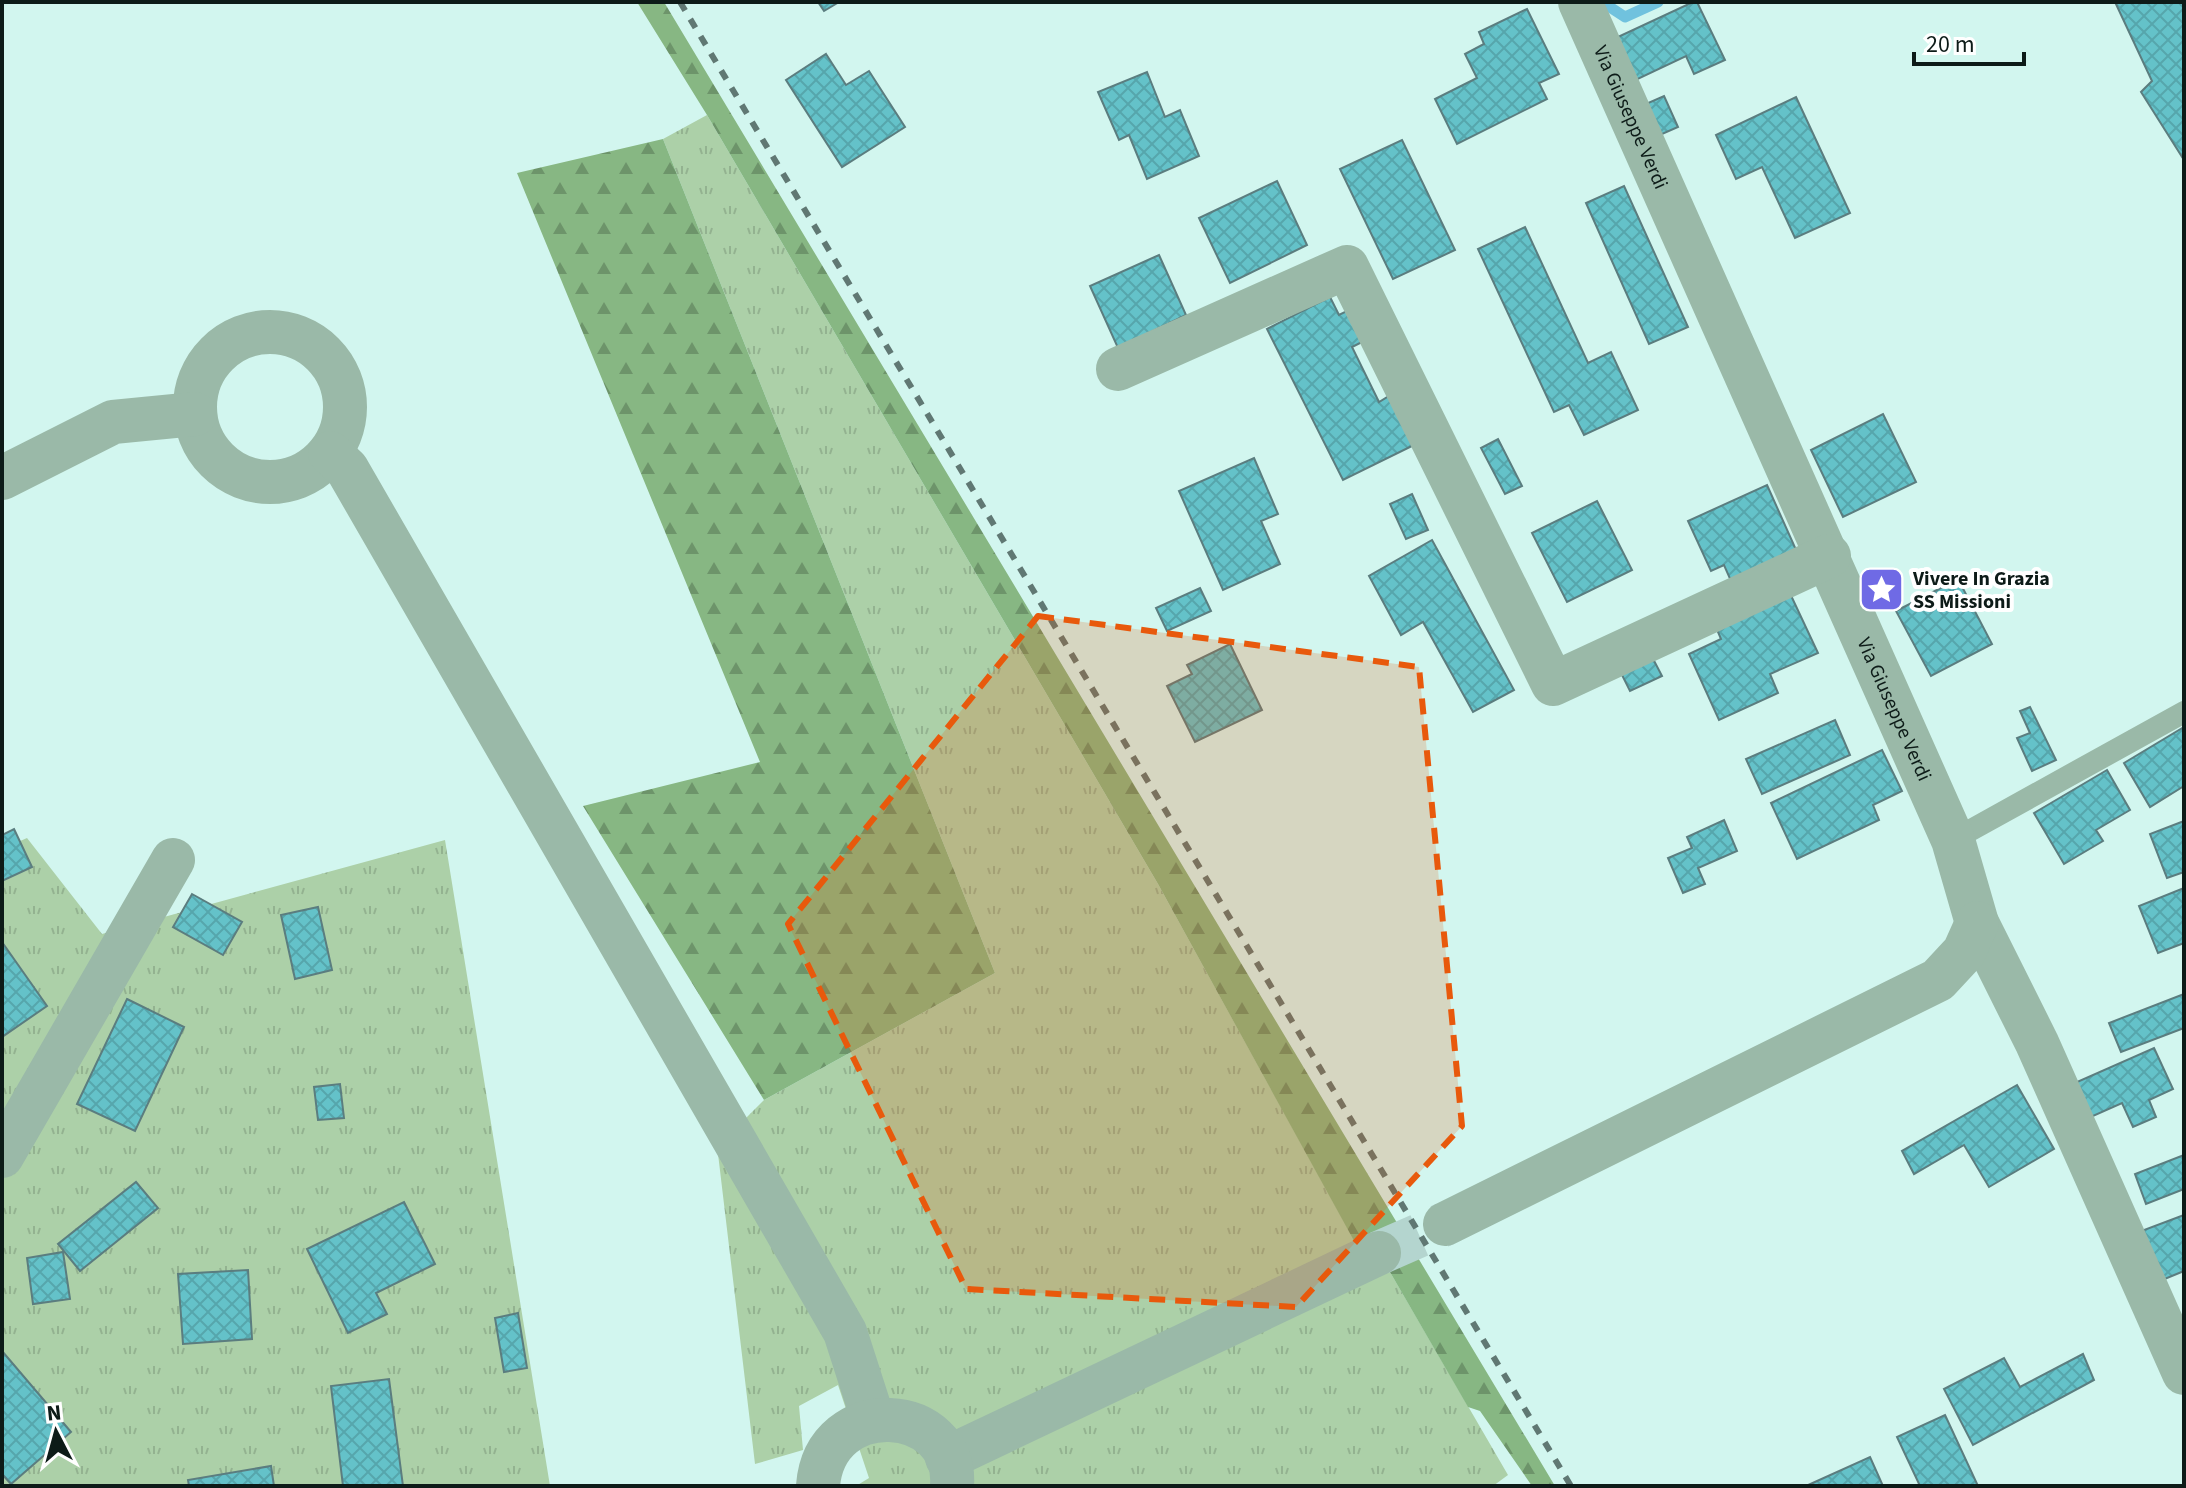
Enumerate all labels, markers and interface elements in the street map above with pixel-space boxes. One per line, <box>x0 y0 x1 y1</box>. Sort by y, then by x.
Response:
scale bar <box>1914 16 2024 66</box>
text: 20 m <box>1926 27 1975 62</box>
street label: Via Giuseppe Verdi <box>1586 41 1675 194</box>
place label: Vivere In Grazia SS Missioni <box>1912 565 2050 616</box>
place icon: Vivere In Grazia SS Missioni <box>1858 566 1906 614</box>
street label: Via Giuseppe Verdi <box>1850 633 1938 786</box>
north arrow <box>16 1392 96 1472</box>
text: N <box>45 1396 63 1430</box>

